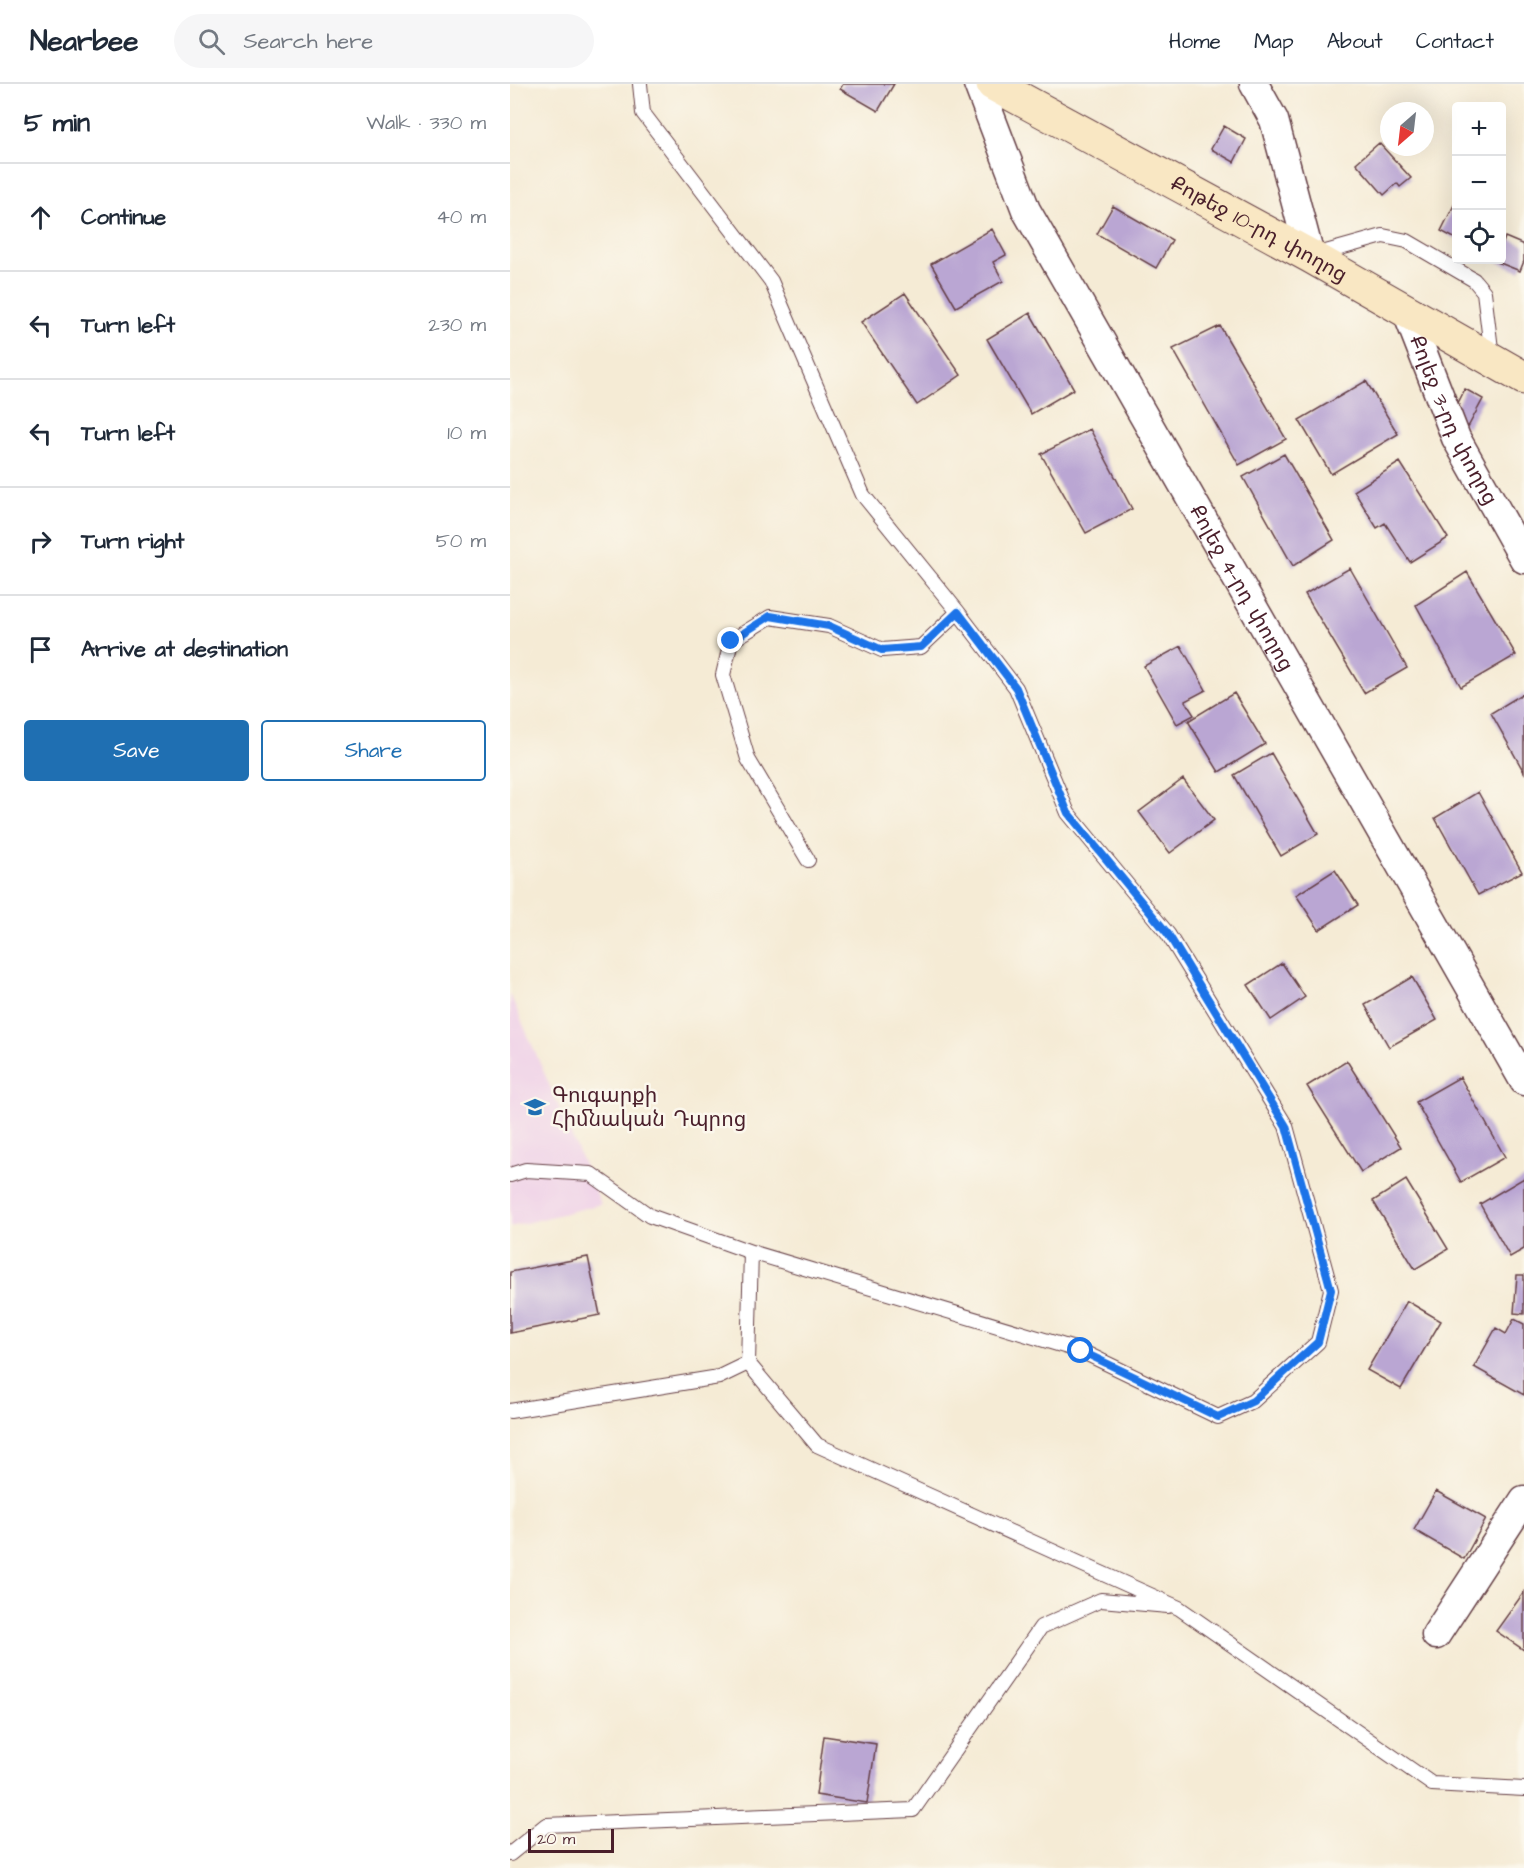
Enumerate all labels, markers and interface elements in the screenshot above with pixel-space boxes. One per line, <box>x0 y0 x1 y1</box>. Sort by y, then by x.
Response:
search box <box>174 14 594 68</box>
text: Nearbee <box>30 22 138 61</box>
icon: search <box>195 25 228 58</box>
text: Search here <box>243 26 373 57</box>
text: Home <box>1169 27 1221 56</box>
text: Map <box>1254 27 1294 56</box>
text: About <box>1327 27 1383 56</box>
text: Contact <box>1416 27 1494 56</box>
north arrow <box>1380 102 1434 156</box>
map controls <box>1452 102 1506 264</box>
button: + <box>1452 102 1506 156</box>
text: 5 min <box>24 105 90 141</box>
text: Walk · 330 m <box>366 109 486 137</box>
button: − <box>1452 156 1506 210</box>
street label: Քոթեջ 10-րդ փողոց <box>1165 169 1353 289</box>
icon: ahead <box>24 201 57 234</box>
text: Continue <box>81 202 166 233</box>
text: 40 m <box>436 203 486 231</box>
button: locate <box>1452 210 1506 264</box>
icon: left <box>24 309 57 342</box>
text: Turn left <box>81 310 175 341</box>
text: 230 m <box>428 311 486 339</box>
street label: Քոլեջ 3-րդ փողոց <box>1402 331 1505 510</box>
icon: left <box>24 417 57 450</box>
text: Turn left <box>81 418 175 449</box>
text: 10 m <box>447 419 486 447</box>
street label: Քոլեջ 4-րդ փողոց <box>1182 499 1301 677</box>
icon: right <box>24 525 57 558</box>
text: Turn right <box>81 526 184 557</box>
text: 50 m <box>436 527 486 555</box>
route end <box>717 627 743 653</box>
icon: arrive <box>24 633 57 666</box>
text: Arrive at destination <box>81 634 288 665</box>
button: Save <box>24 720 249 781</box>
button: Share <box>261 720 486 781</box>
place label: Գուգարքի Հիմնական Դպրոց <box>552 1081 746 1134</box>
school or university icon: Գուգարքի Հիմնական Դպրոց <box>523 1095 547 1119</box>
route start <box>1067 1337 1093 1363</box>
scale bar <box>528 1826 614 1854</box>
text: 20 m <box>537 1828 575 1850</box>

